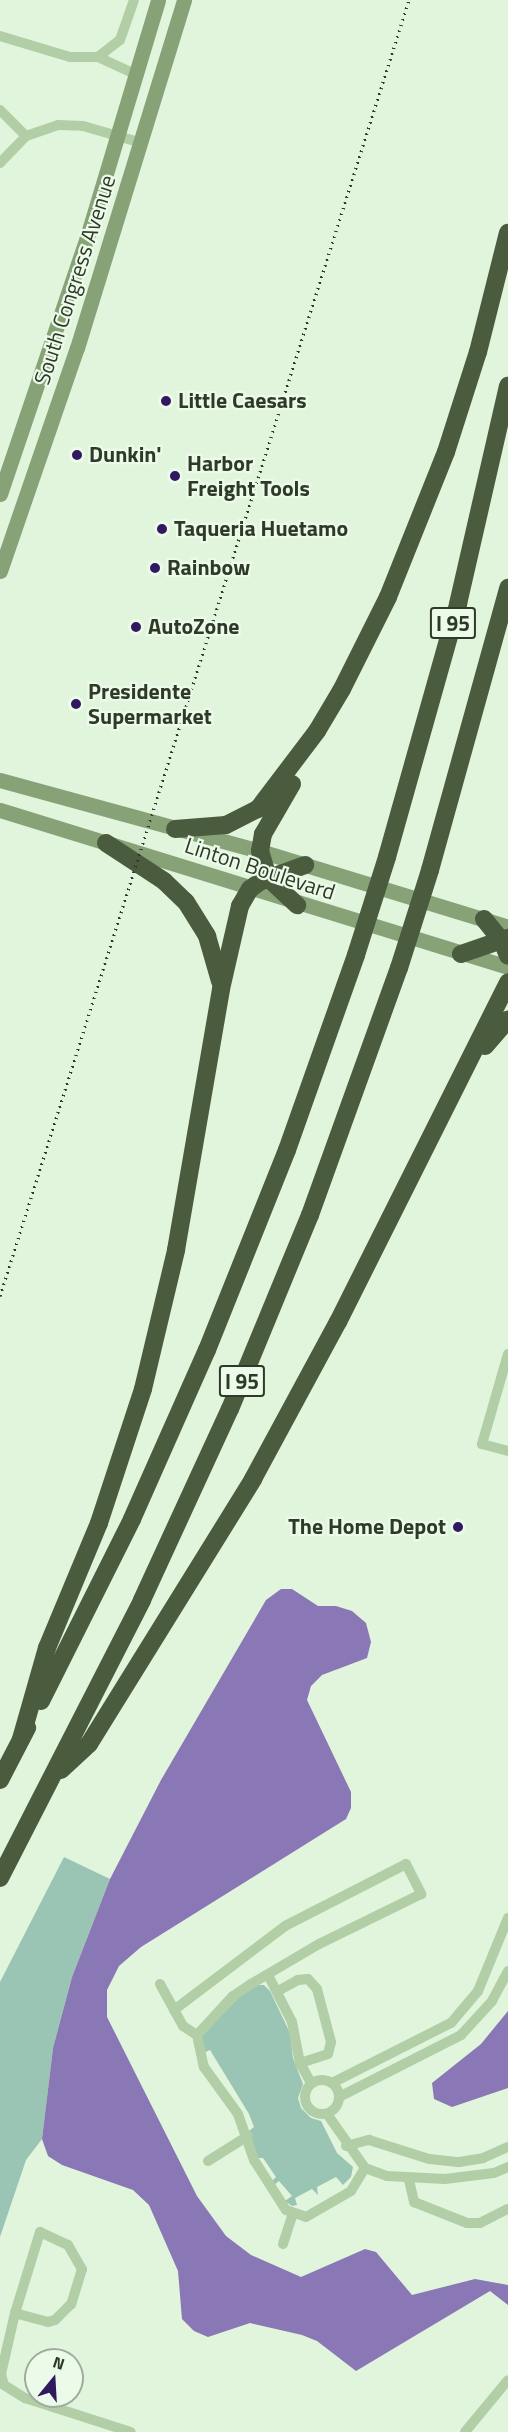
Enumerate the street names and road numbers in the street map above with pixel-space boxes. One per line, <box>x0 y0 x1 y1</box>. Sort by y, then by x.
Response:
street label: South Congress Avenue <box>29 172 121 388</box>
road number: I 95 <box>429 605 477 641</box>
street label: Linton Boulevard <box>182 832 338 906</box>
road number: I 95 <box>218 1363 266 1399</box>

